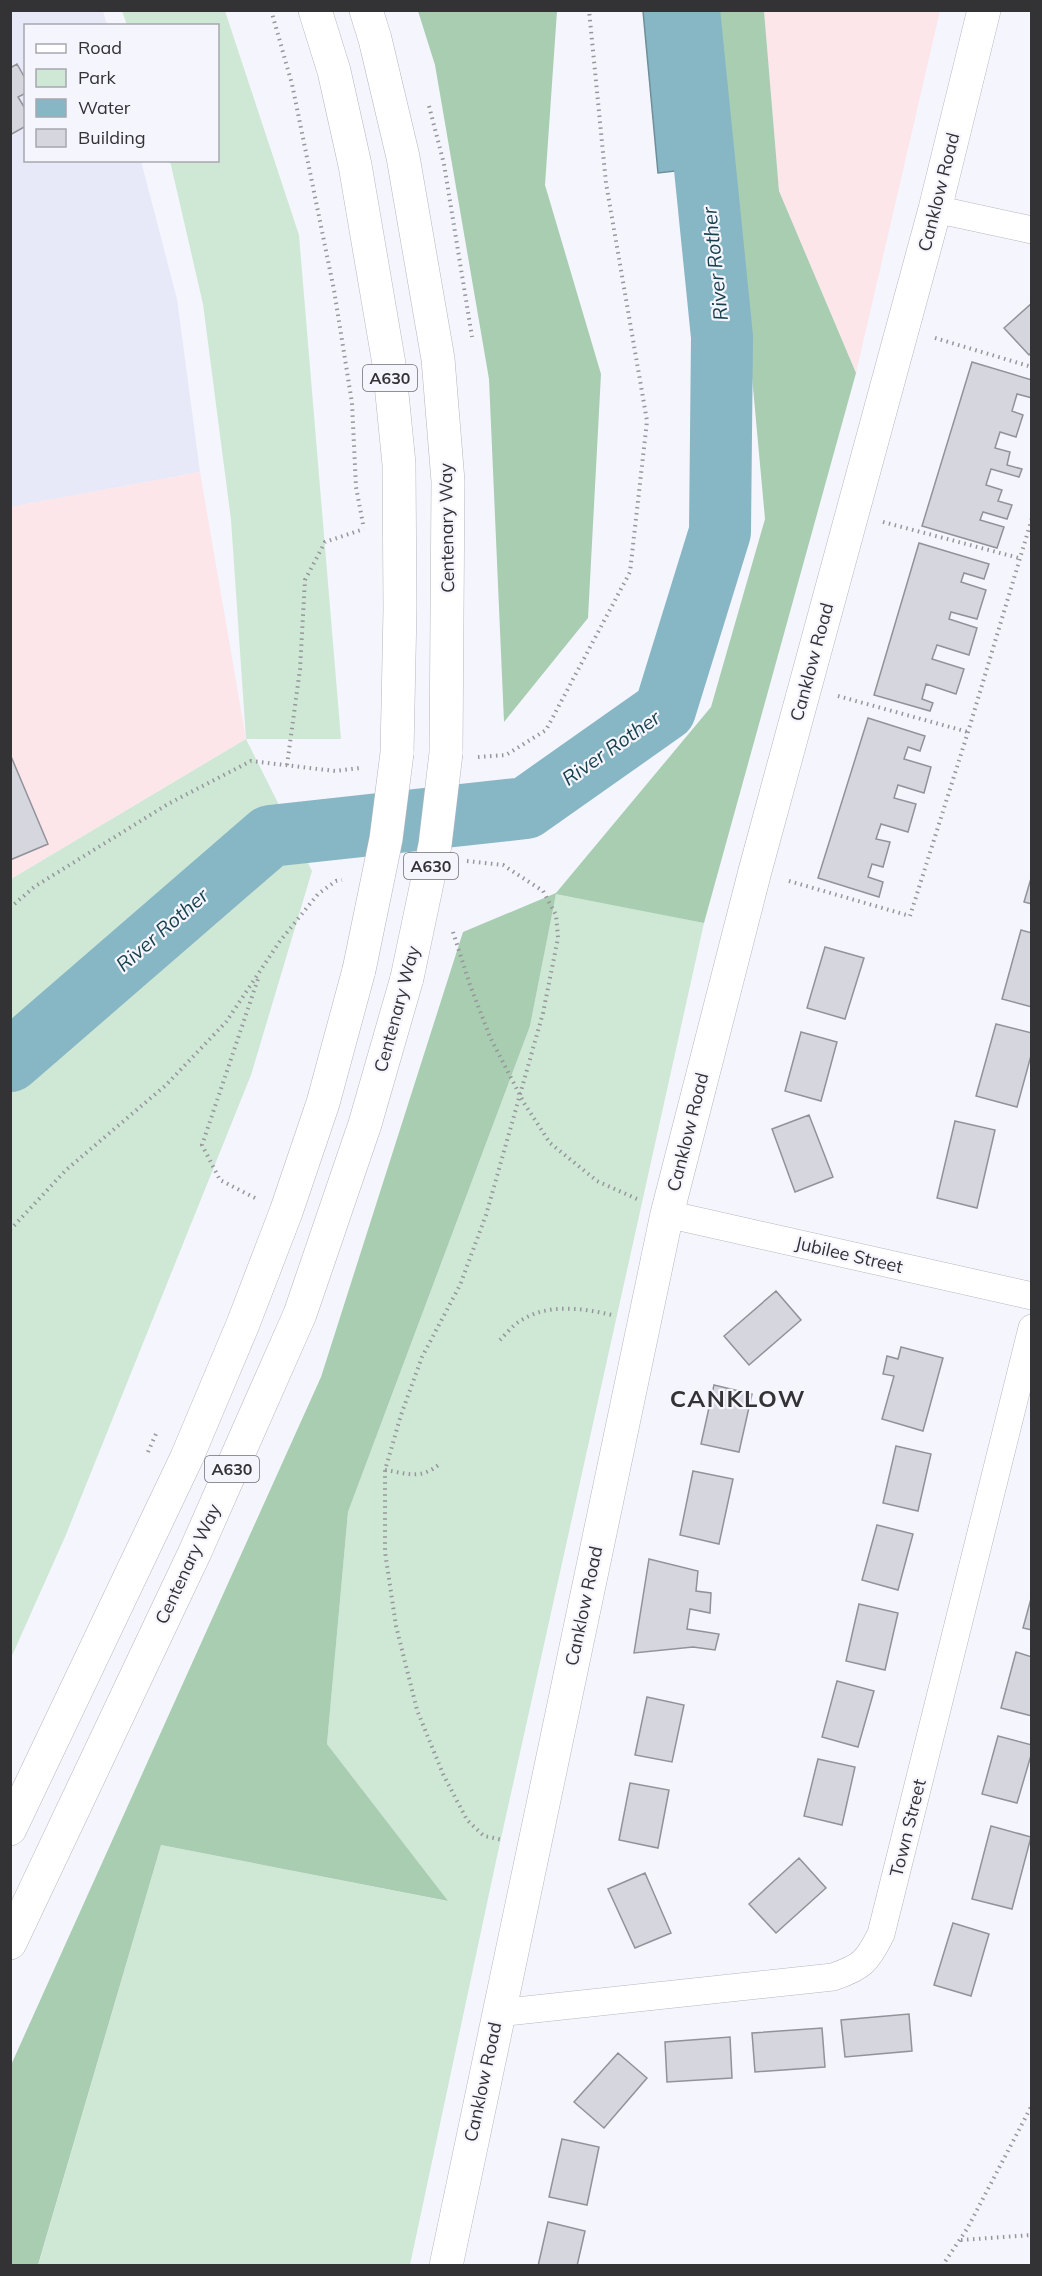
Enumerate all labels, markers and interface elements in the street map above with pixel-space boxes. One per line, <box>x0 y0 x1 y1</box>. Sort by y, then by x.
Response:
legend <box>24 24 219 162</box>
text: Road <box>78 36 122 59</box>
text: Park <box>78 66 117 89</box>
text: Water <box>78 96 131 119</box>
text: Building <box>78 126 146 149</box>
street label: Canklow Road <box>913 130 964 254</box>
water label: River Rother <box>696 205 733 322</box>
road number: A630 <box>363 365 417 391</box>
street label: Centenary Way <box>434 462 459 593</box>
street label: Canklow Road <box>785 600 838 724</box>
water label: River Rother <box>557 704 665 791</box>
road number: A630 <box>404 853 458 879</box>
water label: River Rother <box>110 882 214 977</box>
street label: Centenary Way <box>369 943 425 1075</box>
street label: Canklow Road <box>662 1070 713 1194</box>
street label: Jubilee Street <box>793 1231 905 1278</box>
district label: CANKLOW <box>670 1383 806 1413</box>
road number: A630 <box>205 1456 259 1482</box>
street label: Centenary Way <box>150 1500 226 1628</box>
street label: Canklow Road <box>560 1544 607 1668</box>
street label: Town Street <box>884 1776 931 1879</box>
street label: Canklow Road <box>459 2020 506 2144</box>

